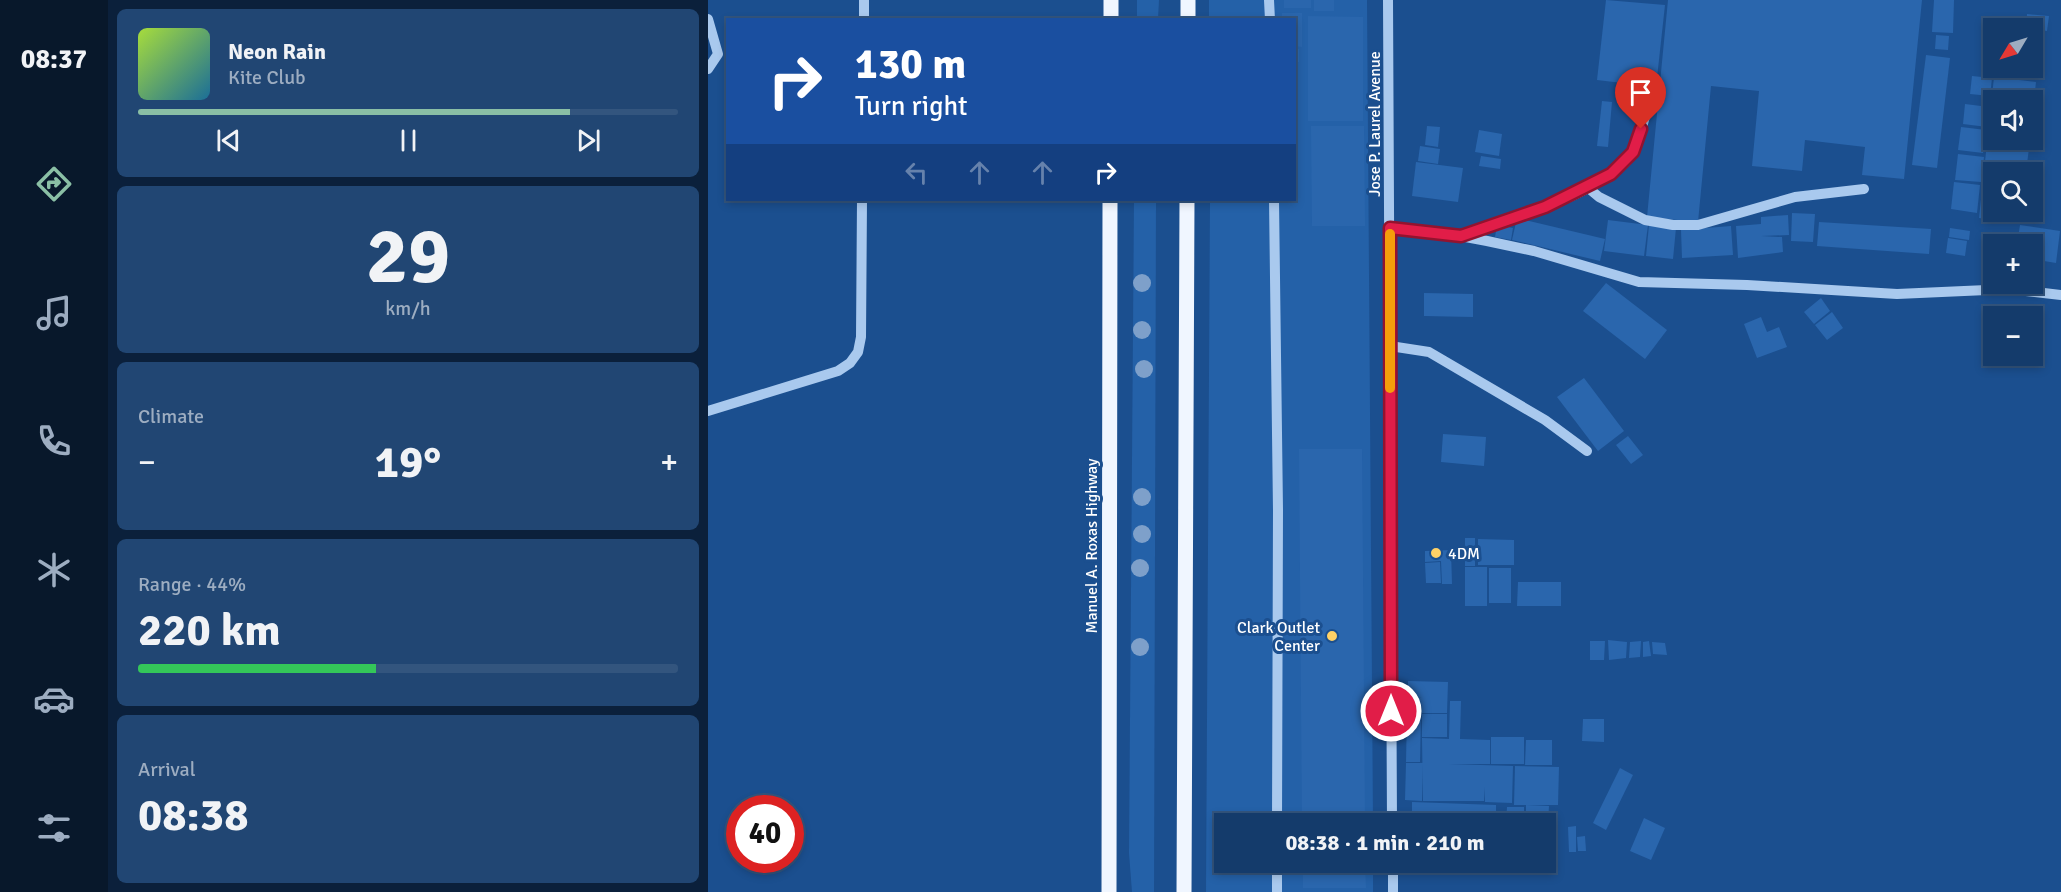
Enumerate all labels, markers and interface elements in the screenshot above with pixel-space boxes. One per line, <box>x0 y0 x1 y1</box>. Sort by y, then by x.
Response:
north arrow <box>1983 18 2043 78</box>
map controls <box>1983 18 2043 366</box>
text: Neon Rain <box>228 38 326 65</box>
text: 130 m <box>855 39 966 90</box>
icon: right <box>756 42 834 120</box>
text: 08:37 <box>21 43 87 76</box>
street label: Jose P. Laurel Avenue <box>1365 51 1385 197</box>
text: Kite Club <box>228 65 306 90</box>
pin <box>1615 67 1666 129</box>
icon: arrive <box>1624 76 1657 109</box>
text: Turn right <box>855 90 968 123</box>
button: sound <box>1983 90 2043 150</box>
icon: previous <box>212 124 245 157</box>
icon: pause <box>392 124 425 157</box>
icon: next <box>572 124 605 157</box>
icon: left <box>900 156 933 189</box>
icon: ahead <box>963 156 996 189</box>
icon: ahead <box>1026 156 1059 189</box>
icon: right <box>1089 156 1122 189</box>
button: search <box>1983 162 2043 222</box>
icon: directions <box>33 163 75 205</box>
text: 29 <box>366 209 450 305</box>
button: + <box>1983 234 2043 294</box>
icon: music <box>33 292 75 334</box>
text: km/h <box>385 296 431 321</box>
button: − <box>1983 306 2043 366</box>
text: Climate <box>138 404 204 429</box>
icon: phone <box>33 420 75 462</box>
text: 19° <box>375 435 441 490</box>
text: − <box>138 442 156 483</box>
text: + <box>660 442 678 483</box>
street label: Manuel A. Roxas Highway <box>1082 458 1102 633</box>
place label: 4DM <box>1448 544 1480 564</box>
marker: 4DM <box>1429 546 1443 560</box>
icon: climate <box>33 549 75 591</box>
text: Range · 44% <box>138 572 246 597</box>
text: 220 km <box>138 603 281 658</box>
place label: Clark Outlet Center <box>1237 618 1320 656</box>
marker: Clark Outlet Center <box>1325 629 1339 643</box>
icon: car <box>33 678 75 720</box>
position arrow <box>1359 679 1423 743</box>
text: Arrival <box>138 757 196 782</box>
text: 08:38 <box>138 788 248 843</box>
speed limit sign: 40 <box>726 795 804 873</box>
icon: filters <box>33 807 75 849</box>
text: 08:38 · 1 min · 210 m <box>1285 829 1485 856</box>

